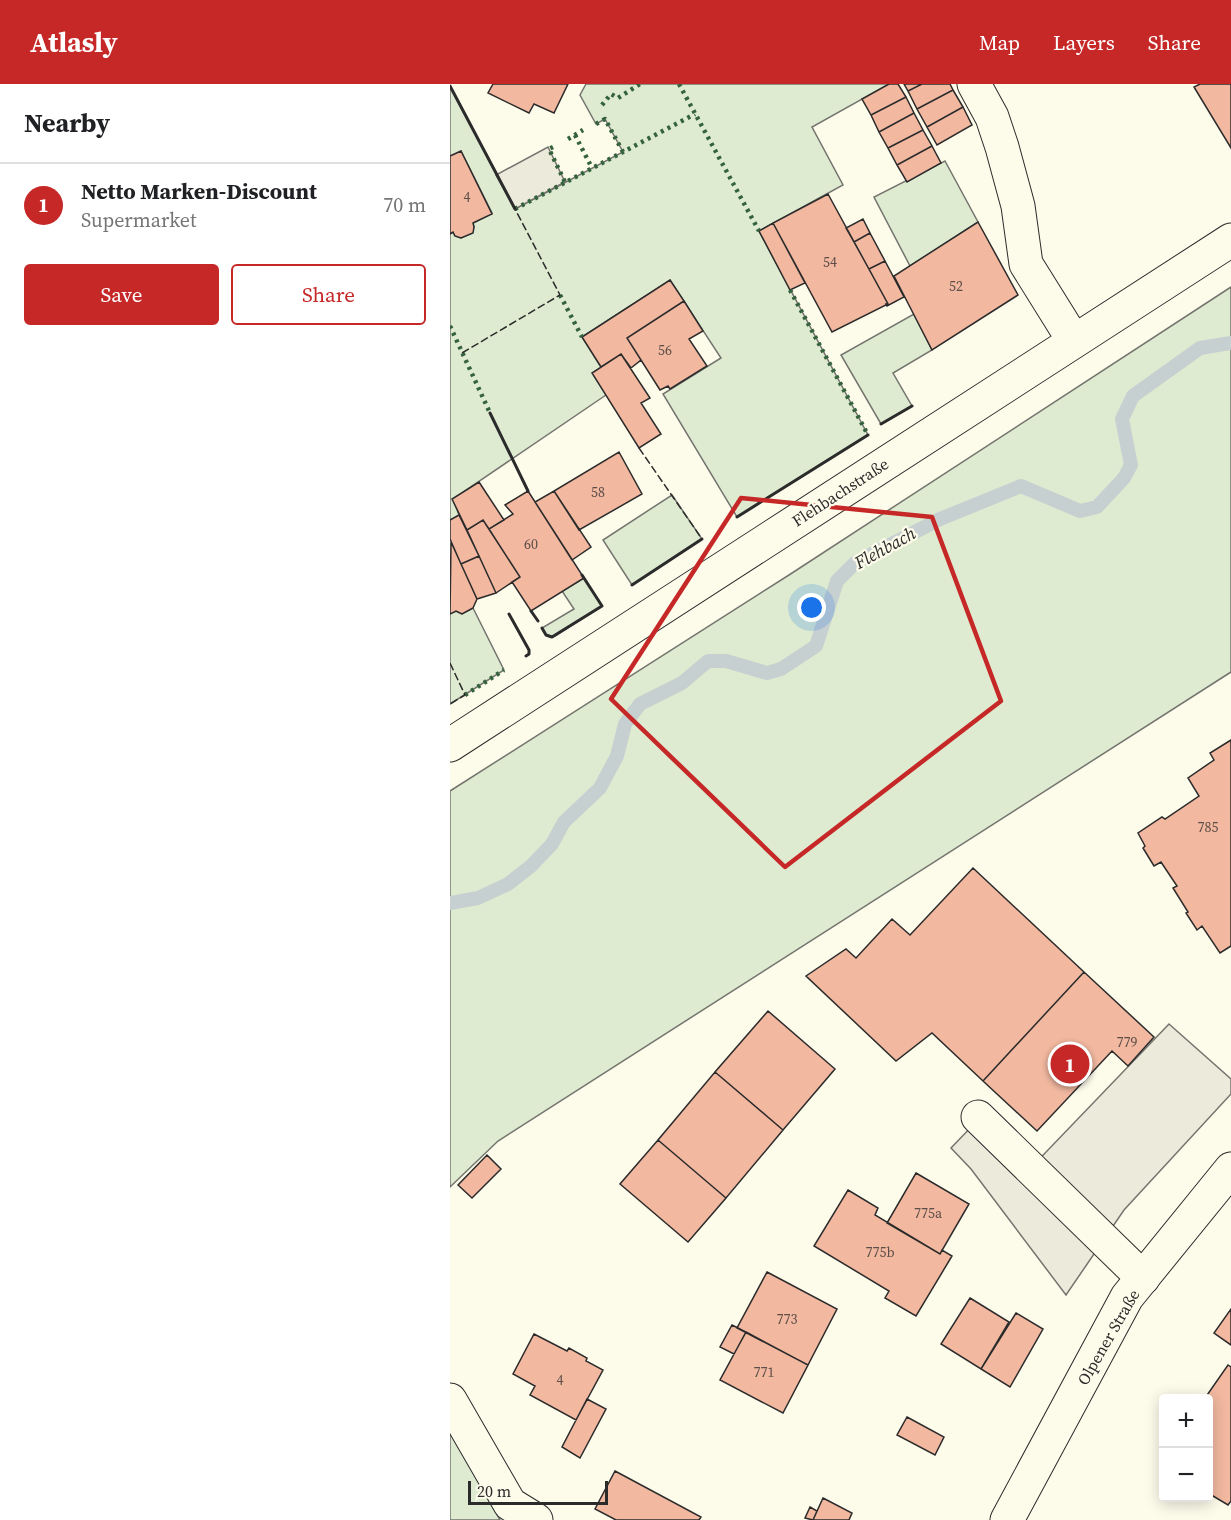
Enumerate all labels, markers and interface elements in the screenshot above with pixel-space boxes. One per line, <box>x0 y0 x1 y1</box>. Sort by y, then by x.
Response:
text: Atlasly <box>30 23 118 61</box>
text: Map <box>979 28 1020 57</box>
text: Layers <box>1053 28 1115 57</box>
text: Share <box>1148 28 1201 57</box>
text: Nearby <box>24 105 110 141</box>
text: Netto Marken-Discount <box>81 176 317 206</box>
house number: 4 <box>464 187 471 207</box>
text: 1 <box>38 191 49 219</box>
text: 70 m <box>383 191 426 219</box>
text: Supermarket <box>81 206 196 234</box>
house number: 54 <box>823 252 837 272</box>
button: Save <box>24 264 219 325</box>
button: Share <box>231 264 426 325</box>
house number: 52 <box>949 276 963 296</box>
house number: 56 <box>658 340 672 360</box>
street label: Flehbachstraße <box>788 453 892 531</box>
house number: 58 <box>591 482 605 502</box>
water label: Flehbach <box>849 520 920 575</box>
house number: 60 <box>524 534 538 554</box>
your location <box>797 593 826 622</box>
house number: 785 <box>1198 817 1219 837</box>
house number: 779 <box>1117 1032 1138 1052</box>
pin: 1 <box>1050 1042 1090 1086</box>
house number: 775a <box>914 1203 943 1223</box>
house number: 775b <box>865 1242 895 1262</box>
street label: Olpener Straße <box>1072 1285 1144 1389</box>
house number: 773 <box>777 1309 798 1329</box>
house number: 771 <box>754 1362 775 1382</box>
house number: 4 <box>557 1370 564 1390</box>
map controls <box>1159 1394 1213 1502</box>
button: + <box>1159 1394 1213 1448</box>
button: − <box>1159 1448 1213 1502</box>
scale bar <box>468 1478 608 1506</box>
text: 20 m <box>477 1480 511 1502</box>

